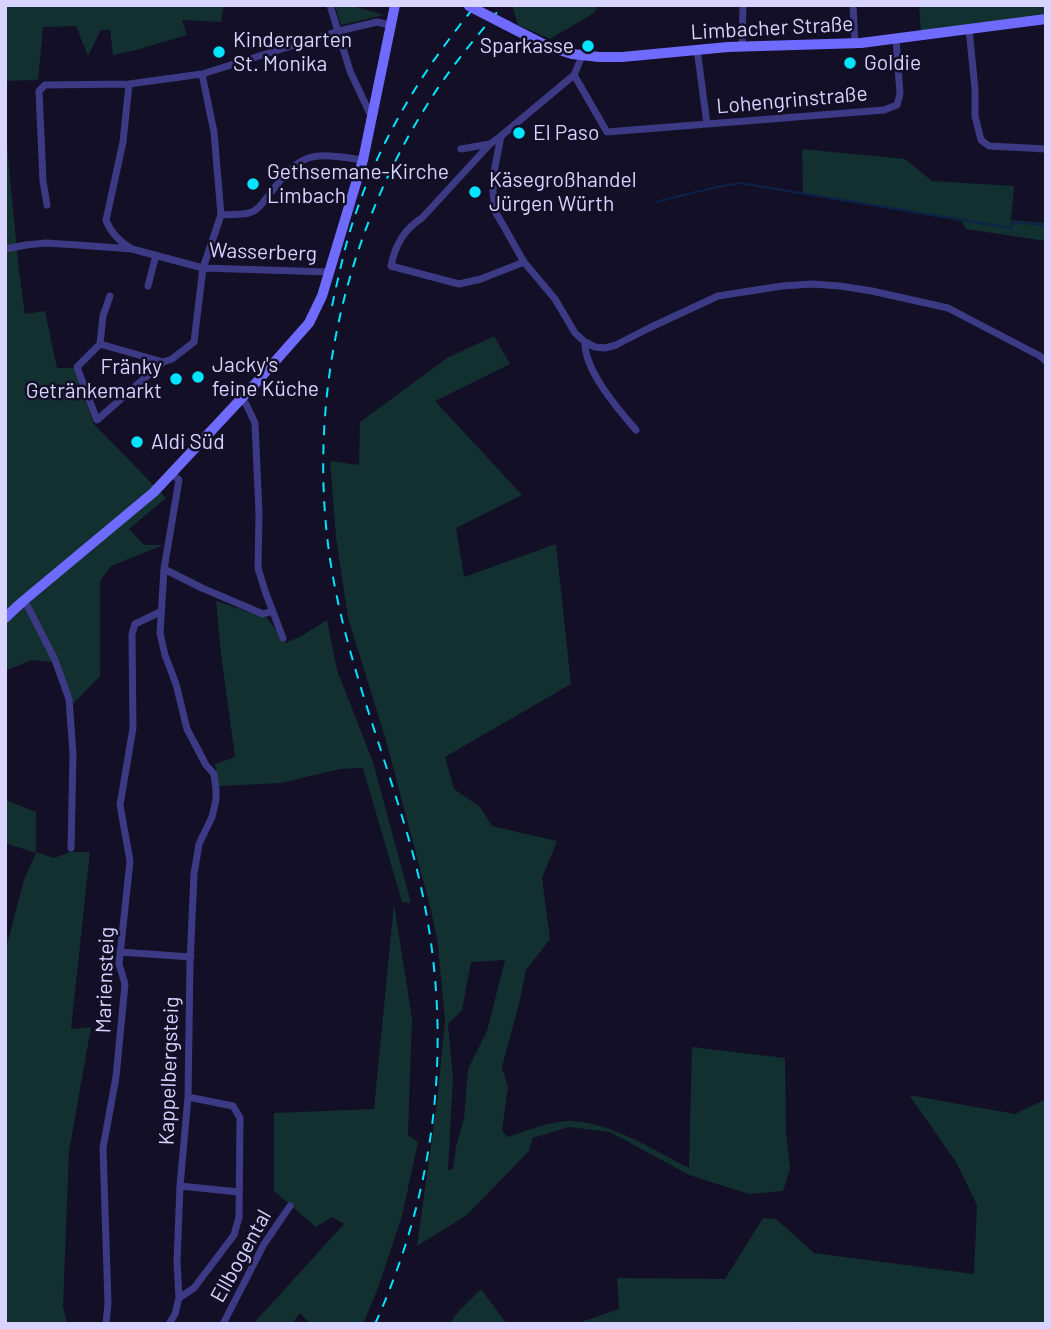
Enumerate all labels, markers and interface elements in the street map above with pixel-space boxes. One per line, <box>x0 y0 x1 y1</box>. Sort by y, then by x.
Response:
street label: Limbacher Straße <box>690 11 854 45</box>
place label: Kindergarten St. Monika <box>233 27 352 77</box>
place label: Sparkasse <box>480 33 574 59</box>
marker: Sparkasse <box>580 38 596 54</box>
marker: Kindergarten St. Monika <box>211 44 227 60</box>
place label: Goldie <box>864 50 921 76</box>
marker: Goldie <box>842 55 858 71</box>
street label: Lohengrinstraße <box>715 81 869 119</box>
place label: El Paso <box>533 120 599 146</box>
marker: El Paso <box>511 125 527 141</box>
place label: Gethsemane-Kirche Limbach <box>267 159 449 209</box>
place label: Käsegroßhandel Jürgen Würth <box>489 167 636 217</box>
marker: Gethsemane-Kirche Limbach <box>245 176 261 192</box>
marker: Käsegroßhandel Jürgen Würth <box>467 184 483 200</box>
street label: Wasserberg <box>209 238 317 266</box>
place label: Jacky's feine Küche <box>212 352 319 402</box>
place label: Fränky Getränkemarkt <box>26 354 162 404</box>
marker: Jacky's feine Küche <box>190 369 206 385</box>
marker: Fränky Getränkemarkt <box>168 371 184 387</box>
place label: Aldi Süd <box>151 429 225 455</box>
marker: Aldi Süd <box>129 434 145 450</box>
street label: Mariensteig <box>91 926 119 1034</box>
street label: Kappelbergsteig <box>154 996 184 1146</box>
street label: Ellbogental <box>205 1205 277 1307</box>

